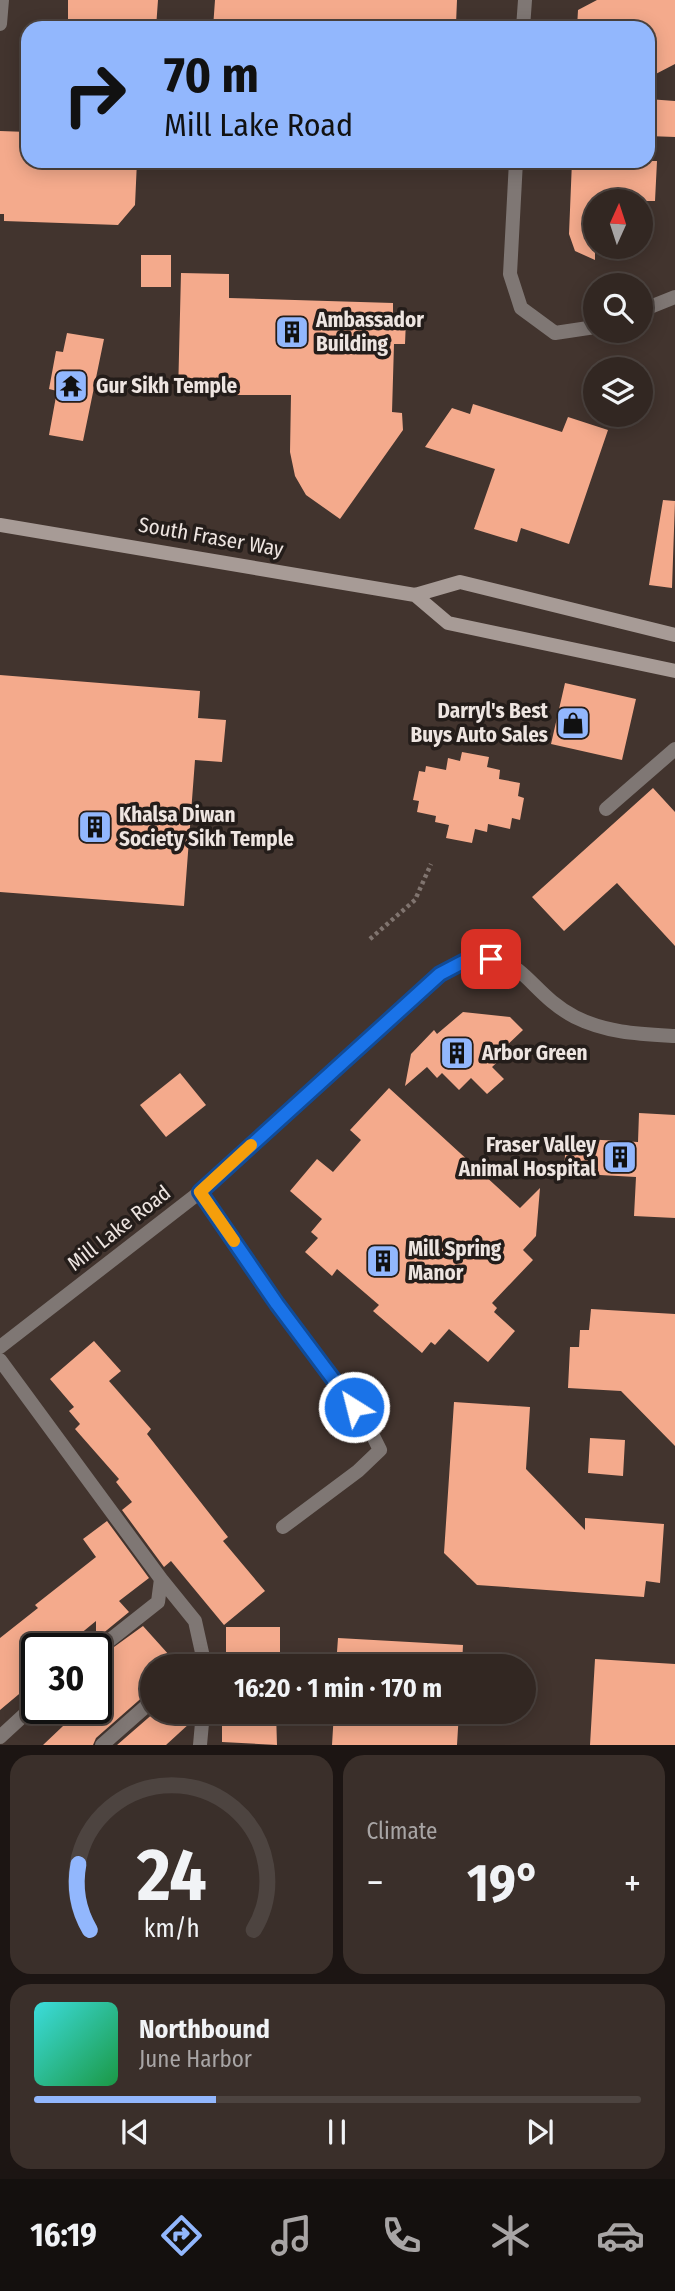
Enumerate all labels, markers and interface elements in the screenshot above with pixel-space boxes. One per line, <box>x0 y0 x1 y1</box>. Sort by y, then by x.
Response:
text: 70 m <box>164 46 259 105</box>
icon: right <box>49 49 140 140</box>
text: Mill Lake Road <box>164 106 353 144</box>
north arrow <box>583 189 653 259</box>
map controls <box>583 189 653 427</box>
button: search <box>583 273 653 343</box>
place label: Ambassador Building <box>315 307 424 357</box>
building icon: Ambassador Building <box>273 313 311 351</box>
button: layers <box>583 357 653 427</box>
temple icon: Gur Sikh Temple <box>52 367 90 405</box>
place label: Gur Sikh Temple <box>96 373 238 399</box>
street label: South Fraser Way <box>137 511 286 563</box>
place label: Darryl's Best Buys Auto Sales <box>410 698 549 748</box>
shop icon: Darryl's Best Buys Auto Sales <box>554 704 592 742</box>
place label: Khalsa Diwan Society Sikh Temple <box>119 802 294 852</box>
building icon: Khalsa Diwan Society Sikh Temple <box>76 808 114 846</box>
pin <box>461 929 521 989</box>
icon: arrive <box>472 940 510 978</box>
building icon: Arbor Green <box>438 1034 476 1072</box>
place label: Arbor Green <box>481 1040 588 1066</box>
place label: Fraser Valley Animal Hospital <box>458 1132 597 1182</box>
building icon: Fraser Valley Animal Hospital <box>601 1138 639 1176</box>
street label: Mill Lake Road <box>62 1180 176 1276</box>
place label: Mill Spring Manor <box>408 1236 502 1286</box>
building icon: Mill Spring Manor <box>364 1242 402 1280</box>
position arrow <box>317 1370 391 1444</box>
speed limit sign: 30 <box>21 1633 112 1724</box>
text: 16:20 · 1 min · 170 m <box>234 1673 442 1704</box>
text: Climate <box>367 1817 437 1845</box>
text: 24 <box>135 1833 206 1920</box>
text: 19° <box>467 1852 540 1915</box>
text: − <box>367 1860 384 1906</box>
text: + <box>624 1860 641 1906</box>
text: km/h <box>143 1914 199 1944</box>
text: Northbound <box>139 2014 270 2045</box>
text: June Harbor <box>139 2045 252 2073</box>
icon: previous <box>116 2113 154 2151</box>
icon: pause <box>318 2113 356 2151</box>
icon: next <box>521 2113 559 2151</box>
icon: directions <box>157 2211 206 2260</box>
icon: music <box>267 2211 316 2260</box>
icon: phone <box>377 2211 426 2260</box>
icon: climate <box>486 2211 535 2260</box>
icon: car <box>596 2211 645 2260</box>
text: 16:19 <box>30 2216 97 2254</box>

